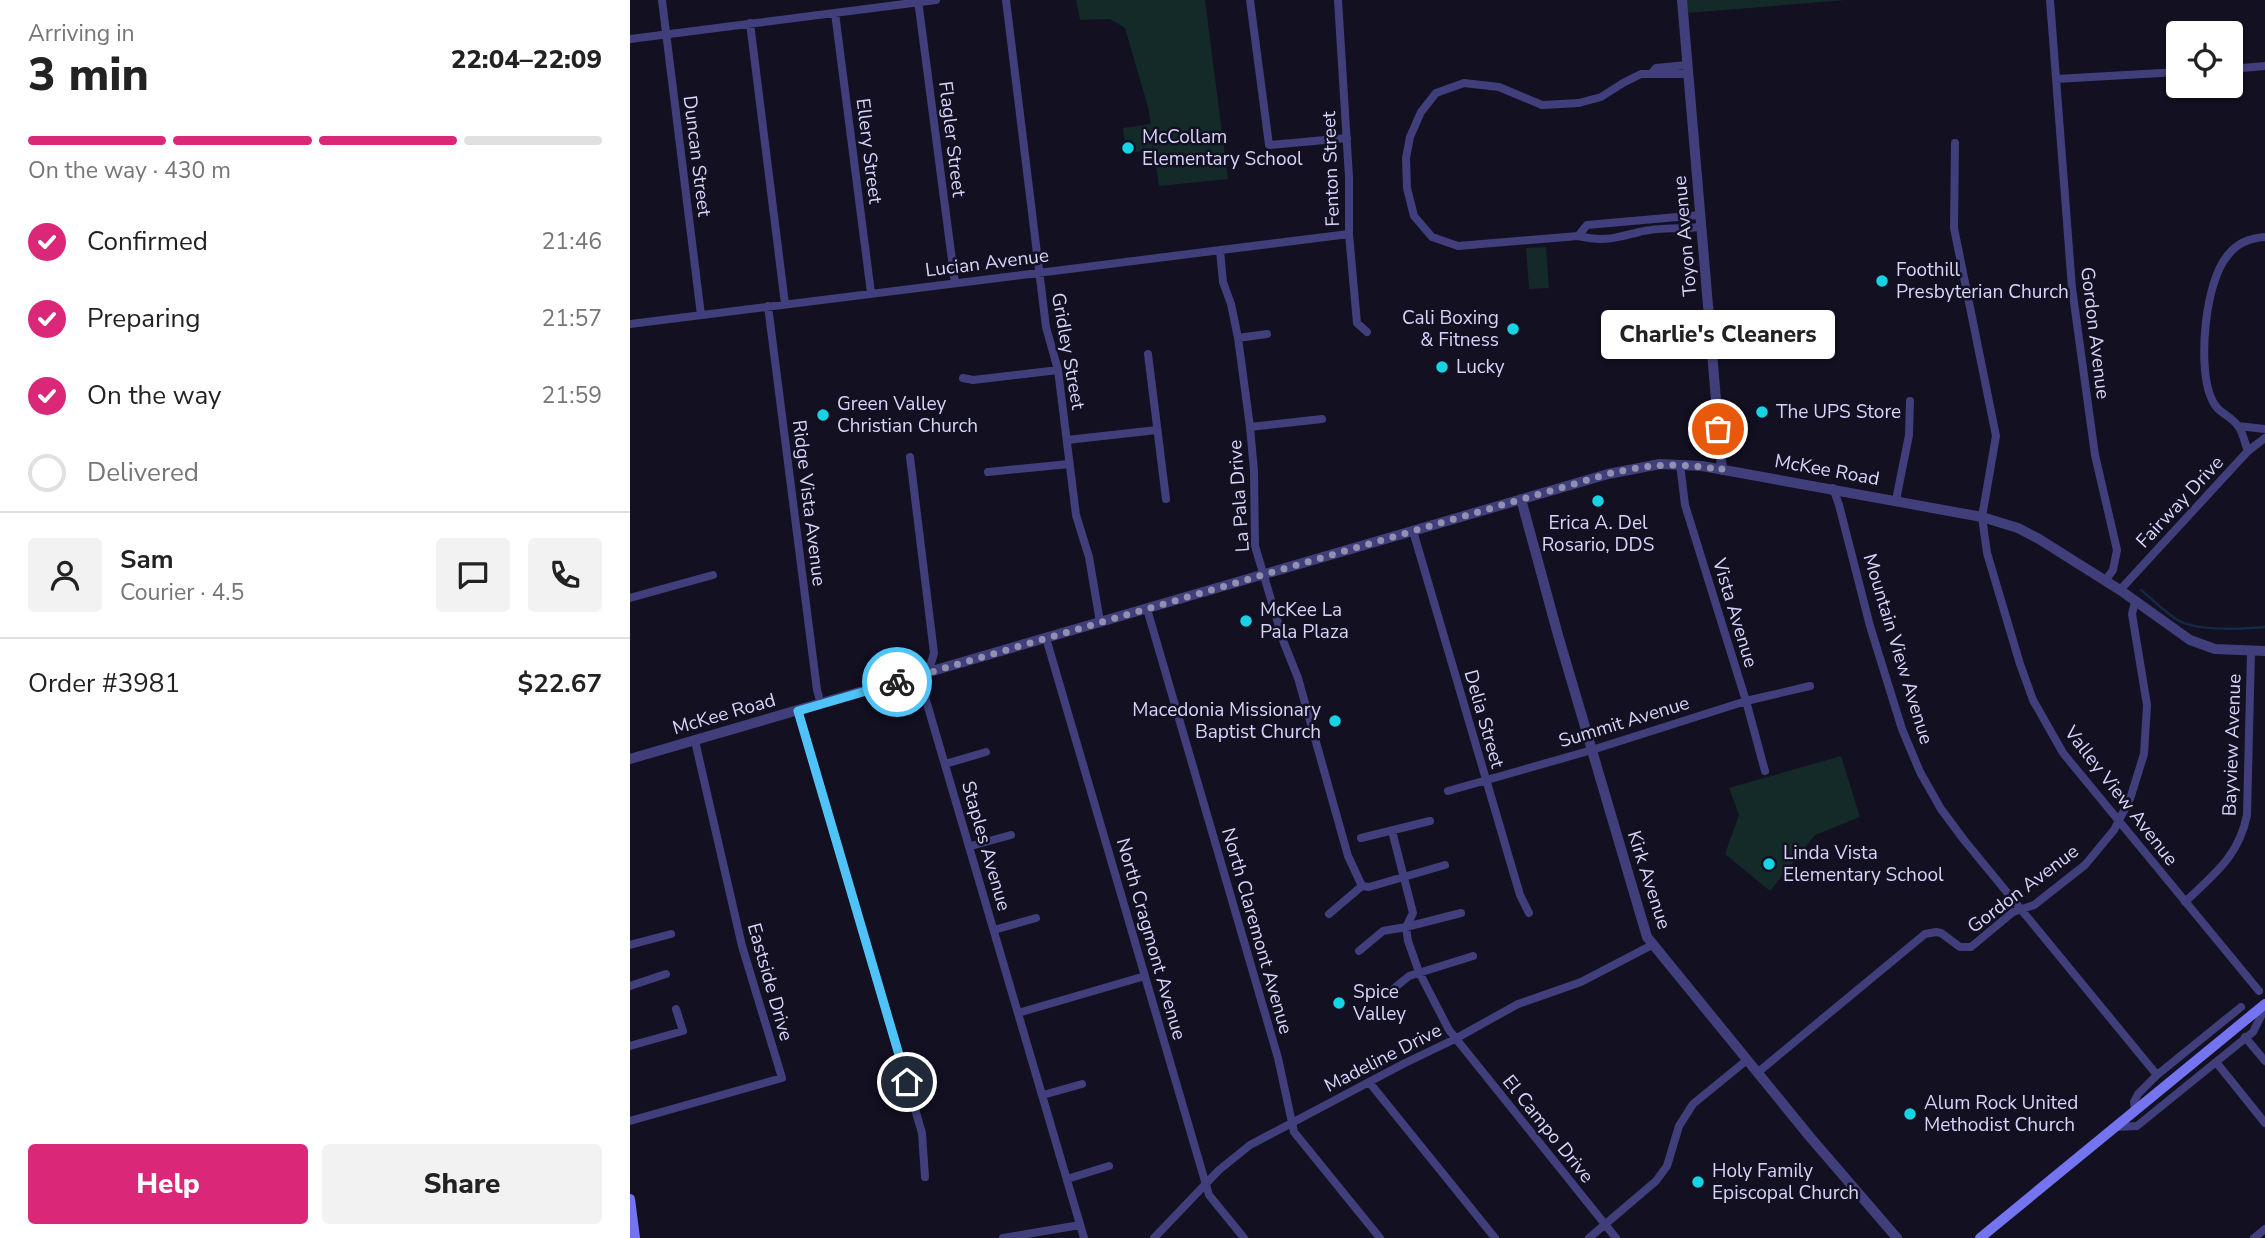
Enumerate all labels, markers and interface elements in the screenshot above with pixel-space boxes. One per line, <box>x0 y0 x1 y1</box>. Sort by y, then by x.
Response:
text: Arriving in <box>28 18 135 49</box>
map controls <box>2166 21 2243 98</box>
button: locate <box>2166 21 2243 98</box>
text: 22:04–22:09 <box>451 42 602 77</box>
text: 3 min <box>28 43 149 106</box>
street label: Flagler Street <box>932 80 972 199</box>
street label: Duncan Street <box>677 94 717 218</box>
street label: Ellery Street <box>850 97 888 206</box>
street label: Fenton Street <box>1316 110 1346 227</box>
place label: McCollam Elementary School <box>1142 124 1303 172</box>
marker: McCollam Elementary School <box>1120 140 1136 156</box>
text: On the way · 430 m <box>28 155 231 186</box>
street label: Toyon Avenue <box>1667 175 1703 297</box>
icon: check <box>28 223 66 261</box>
text: Confirmed <box>87 224 208 259</box>
text: 21:46 <box>542 226 602 257</box>
street label: Lucian Avenue <box>924 243 1050 283</box>
place label: Foothill Presbyterian Church <box>1896 257 2069 305</box>
street label: Gordon Avenue <box>2074 265 2116 401</box>
marker: Foothill Presbyterian Church <box>1874 273 1890 289</box>
street label: Gridley Street <box>1045 291 1091 412</box>
icon: check <box>28 300 66 338</box>
text: Preparing <box>87 301 200 336</box>
text: 21:57 <box>542 303 602 334</box>
place label: Cali Boxing & Fitness <box>1402 305 1499 353</box>
callout: Charlie's Cleaners <box>1601 310 1835 359</box>
text: Charlie's Cleaners <box>1619 319 1817 350</box>
marker: Cali Boxing & Fitness <box>1505 321 1521 337</box>
place label: Lucky <box>1456 354 1505 380</box>
marker: Lucky <box>1434 359 1450 375</box>
icon: check <box>28 377 66 415</box>
text: On the way <box>87 378 221 413</box>
text: 21:59 <box>542 380 602 411</box>
place label: Green Valley Christian Church <box>837 391 978 439</box>
pin <box>1688 399 1748 459</box>
place label: The UPS Store <box>1776 399 1901 425</box>
marker: The UPS Store <box>1754 404 1770 420</box>
marker: Green Valley Christian Church <box>815 407 831 423</box>
icon: bag <box>1699 410 1737 448</box>
street label: Ridge Vista Avenue <box>786 418 832 588</box>
street label: La Pala Drive <box>1222 439 1256 553</box>
street label: McKee Road <box>1773 448 1881 492</box>
street label: Fairway Drive <box>2130 450 2230 554</box>
text: Delivered <box>87 455 199 490</box>
marker: Erica A. Del Rosario, DDS <box>1590 493 1606 509</box>
place label: Erica A. Del Rosario, DDS <box>1542 510 1654 558</box>
button: person <box>28 538 102 612</box>
button: chat <box>436 538 510 612</box>
button: phone <box>528 538 602 612</box>
text: Sam <box>120 542 173 577</box>
street label: Mountain View Avenue <box>1857 550 1939 748</box>
street label: Vista Avenue <box>1706 554 1764 671</box>
text: Courier · 4.5 <box>120 577 244 608</box>
place label: McKee La Pala Plaza <box>1260 597 1349 645</box>
marker: McKee La Pala Plaza <box>1238 613 1254 629</box>
courier <box>862 647 932 717</box>
icon: bike <box>878 663 916 701</box>
text: Order #3981 <box>28 666 180 701</box>
text: $22.67 <box>518 666 602 701</box>
street label: Delia Street <box>1458 667 1511 771</box>
street label: Bayview Avenue <box>2217 673 2247 817</box>
street label: McKee Road <box>669 687 779 741</box>
street label: Summit Avenue <box>1555 690 1693 754</box>
place label: Macedonia Missionary Baptist Church <box>1132 697 1321 745</box>
marker: Macedonia Missionary Baptist Church <box>1327 713 1343 729</box>
street label: Valley View Avenue <box>2058 720 2184 871</box>
street label: Staples Avenue <box>955 778 1017 914</box>
street label: North Claremont Avenue <box>1215 825 1299 1037</box>
street label: Kirk Avenue <box>1621 827 1677 933</box>
street label: North Cragmont Avenue <box>1110 835 1192 1043</box>
street label: Gordon Avenue <box>1962 839 2084 939</box>
place label: Linda Vista Elementary School <box>1783 840 1944 888</box>
marker: Linda Vista Elementary School <box>1761 856 1777 872</box>
street label: Eastside Drive <box>741 920 799 1044</box>
place label: Spice Valley <box>1352 979 1406 1027</box>
marker: Spice Valley <box>1331 995 1347 1011</box>
street label: Madeline Drive <box>1320 1017 1446 1099</box>
pin <box>877 1052 937 1112</box>
icon: home <box>888 1063 926 1101</box>
street label: El Campo Drive <box>1496 1070 1600 1188</box>
place label: Alum Rock United Methodist Church <box>1924 1090 2078 1138</box>
marker: Alum Rock United Methodist Church <box>1902 1106 1918 1122</box>
button: Help <box>28 1144 308 1224</box>
button: Share <box>322 1144 602 1224</box>
place label: Holy Family Episcopal Church <box>1712 1158 1859 1206</box>
marker: Holy Family Episcopal Church <box>1690 1174 1706 1190</box>

